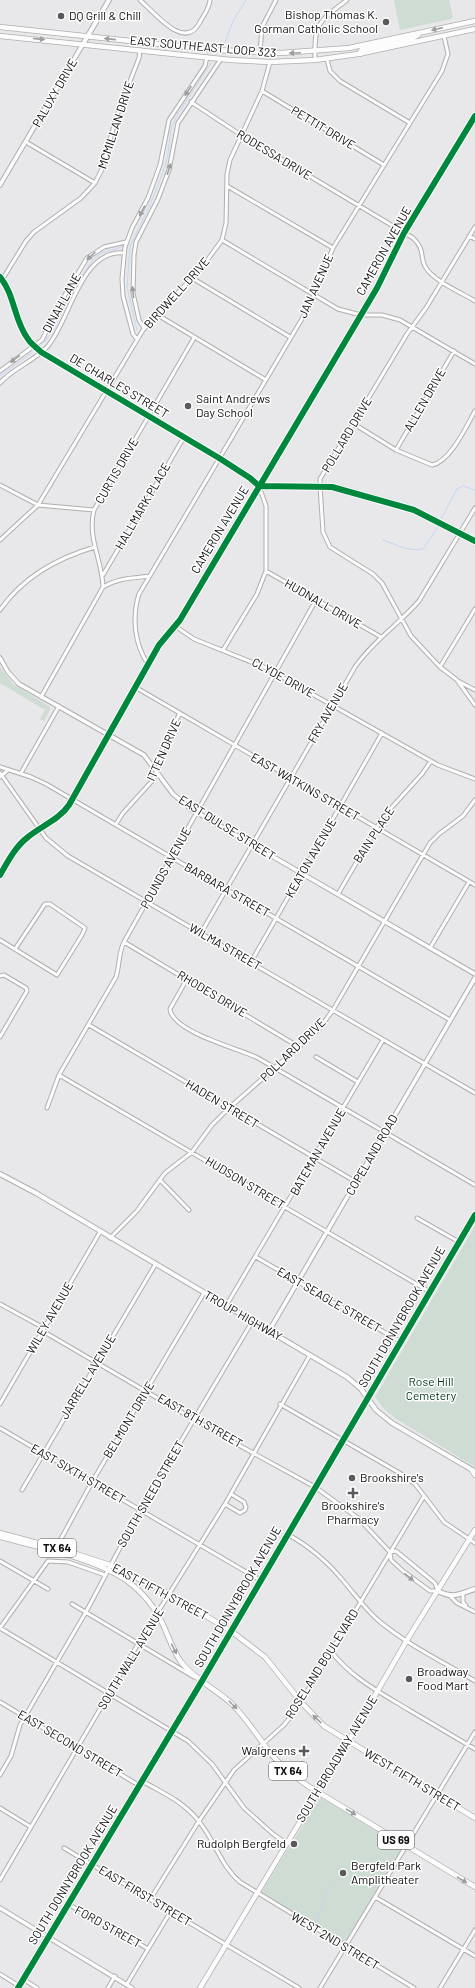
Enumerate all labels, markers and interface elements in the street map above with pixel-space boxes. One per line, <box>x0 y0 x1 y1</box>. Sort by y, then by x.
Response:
place label: Bishop Thomas K. Gorman Catholic School <box>254 7 378 35</box>
place label: DQ Grill & Chill <box>69 8 141 22</box>
marker: DQ Grill & Chill <box>56 11 66 21</box>
marker: Bishop Thomas K. Gorman Catholic School <box>381 17 391 27</box>
one-way arrow <box>431 26 443 32</box>
street label: EAST SOUTHEAST LOOP 323 <box>129 33 277 59</box>
one-way arrow <box>33 36 45 42</box>
one-way arrow <box>104 36 116 43</box>
one-way arrow <box>288 50 301 56</box>
street label: PALUXY DRIVE <box>29 56 79 129</box>
street label: MCMILLAN DRIVE <box>94 79 136 170</box>
one-way arrow <box>184 85 192 96</box>
street label: PETTIT DRIVE <box>289 103 358 152</box>
street label: RODESSA DRIVE <box>234 126 315 182</box>
one-way arrow <box>166 163 172 175</box>
street label: CAMERON AVENUE <box>353 204 413 298</box>
one-way arrow <box>138 205 145 216</box>
one-way arrow <box>86 251 96 261</box>
street label: JAN AVENUE <box>295 251 335 320</box>
street label: BIRDWELL DRIVE <box>141 254 212 331</box>
street label: DINAH LANE <box>39 270 83 335</box>
one-way arrow <box>130 286 137 298</box>
street label: DE CHARLES STREET <box>68 350 172 420</box>
one-way arrow <box>10 354 21 363</box>
street label: ALLEN DRIVE <box>400 365 448 434</box>
place label: Saint Andrews Day School <box>196 391 270 419</box>
street label: POLLARD DRIVE <box>318 394 374 475</box>
marker: Saint Andrews Day School <box>183 401 193 411</box>
street label: CURTIS DRIVE <box>92 435 141 506</box>
street label: HALLMARK PLACE <box>112 460 173 551</box>
street label: CAMERON AVENUE <box>187 483 251 576</box>
street label: HUDNALL DRIVE <box>283 575 364 631</box>
street label: CLYDE DRIVE <box>250 654 317 700</box>
street label: FRY AVENUE <box>304 680 350 745</box>
street label: ITTEN DRIVE <box>143 716 183 783</box>
street label: EAST WATKINS STREET <box>249 749 362 823</box>
street label: EAST DULSE STREET <box>177 792 278 863</box>
street label: BAIN PLACE <box>350 804 397 865</box>
street label: KEATON AVENUE <box>282 815 339 900</box>
street label: POUNDS AVENUE <box>137 824 193 911</box>
street label: BARBARA STREET <box>182 859 273 919</box>
street label: WILMA STREET <box>187 920 264 973</box>
street label: RHODES DRIVE <box>175 967 250 1019</box>
street label: POLLARD DRIVE <box>257 1015 328 1084</box>
street label: HADEN STREET <box>183 1076 262 1131</box>
street label: BATEMAN AVENUE <box>287 1105 348 1198</box>
street label: COPELAND ROAD <box>342 1112 400 1197</box>
street label: HUDSON STREET <box>203 1153 288 1211</box>
street label: SOUTH DONNYBROOK AVENUE <box>355 1244 447 1389</box>
street label: EAST SEAGLE STREET <box>275 1264 384 1335</box>
street label: WILEY AVENUE <box>23 1279 75 1356</box>
street label: TROUP HIGHWAY <box>202 1287 285 1343</box>
street label: JARRELL AVENUE <box>56 1332 118 1421</box>
park label: Rose Hill Cemetery <box>406 1374 457 1402</box>
street label: BELMONT DRIVE <box>100 1379 157 1460</box>
street label: EAST 8TH STREET <box>156 1390 246 1450</box>
street label: SOUTH SNEED STREET <box>114 1438 187 1549</box>
street label: EAST SIXTH STREET <box>29 1440 128 1506</box>
place label: Brookshire's <box>360 1470 424 1484</box>
marker: Brookshire's <box>347 1473 357 1483</box>
marker: Brookshire's Pharmacy <box>348 1488 358 1498</box>
place label: Brookshire's Pharmacy <box>321 1498 385 1526</box>
street label: SOUTH DONNYBROOK AVENUE <box>191 1524 283 1669</box>
road number: TX 64 <box>38 1539 76 1557</box>
street label: EAST FIFTH STREET <box>110 1560 211 1622</box>
one-way arrow <box>404 1572 415 1581</box>
street label: SOUTH WALL AVENUE <box>94 1605 166 1712</box>
street label: ROSELAND BOULEVARD <box>282 1606 361 1721</box>
one-way arrow <box>171 1643 177 1655</box>
place label: Broadway Food Mart <box>417 1664 469 1692</box>
marker: Broadway Food Mart <box>404 1674 414 1684</box>
street label: SOUTH BROADWAY AVENUE <box>293 1693 380 1824</box>
one-way arrow <box>228 1700 238 1709</box>
street label: EAST SECOND STREET <box>16 1706 125 1780</box>
one-way arrow <box>312 1715 322 1724</box>
place label: Walgreens <box>241 1743 296 1757</box>
street label: WEST FIFTH STREET <box>362 1745 463 1813</box>
marker: Walgreens <box>299 1746 309 1756</box>
road number: TX 64 <box>269 1762 307 1780</box>
street label: SOUTH DONNYBROOK AVENUE <box>25 1802 119 1947</box>
one-way arrow <box>345 1809 357 1816</box>
road number: US 69 <box>378 1831 414 1849</box>
place label: Rudolph Bergfeld <box>197 1836 286 1850</box>
marker: Rudolph Bergfeld <box>289 1839 299 1849</box>
place label: Bergfeld Park Amplitheater <box>351 1858 421 1886</box>
street label: EAST FIRST STREET <box>97 1862 195 1928</box>
marker: Bergfeld Park Amplitheater <box>338 1868 348 1878</box>
one-way arrow <box>456 1876 468 1883</box>
street label: FORD STREET <box>73 1902 144 1950</box>
street label: WEST 2ND STREET <box>289 1908 382 1972</box>

